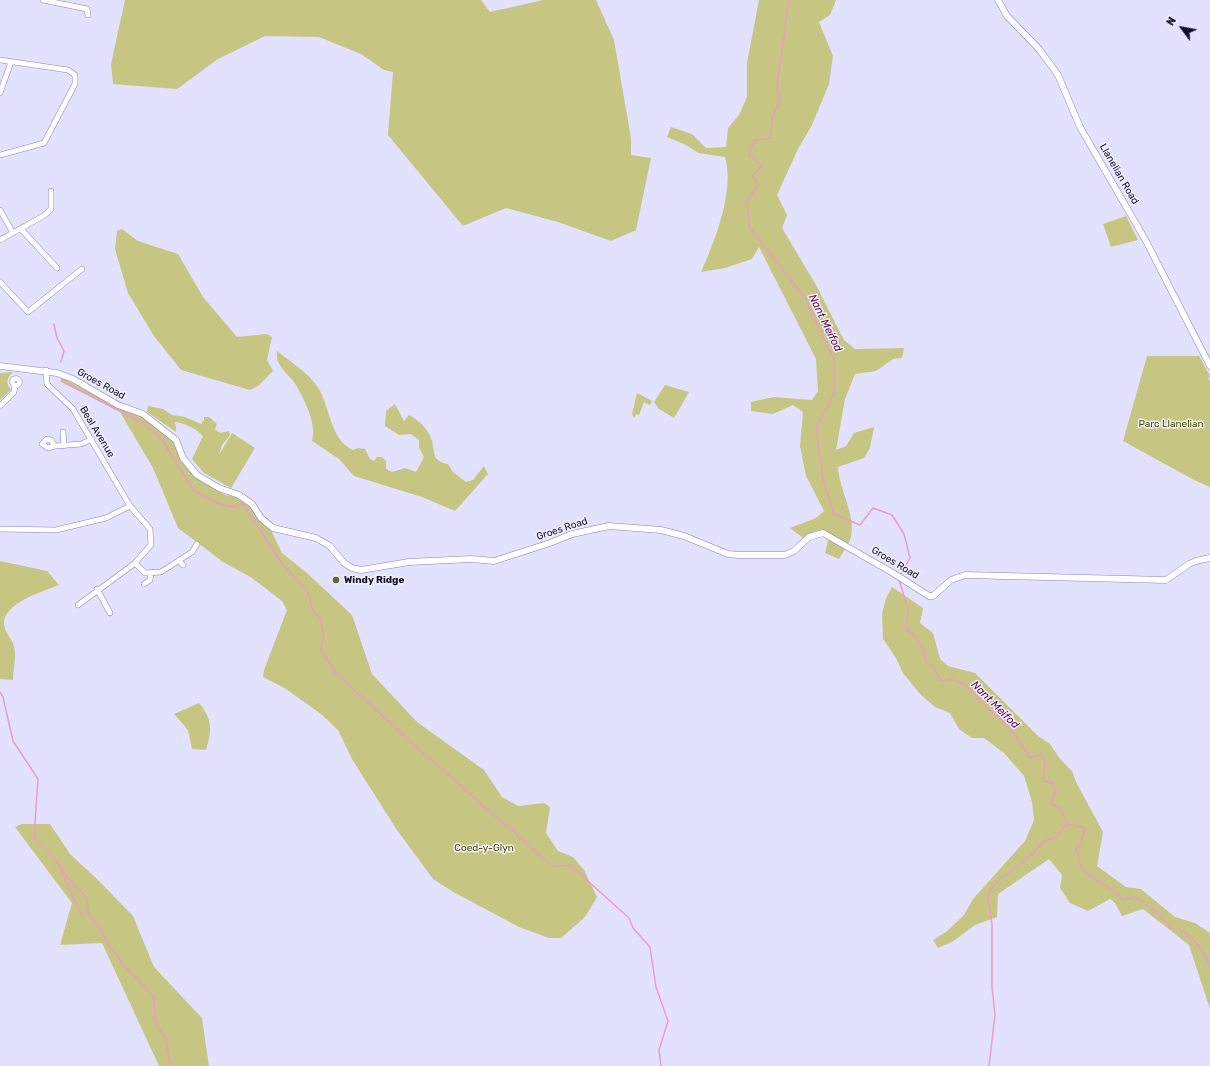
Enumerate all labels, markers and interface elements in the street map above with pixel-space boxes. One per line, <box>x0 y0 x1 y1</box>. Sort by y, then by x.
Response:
north arrow <box>1162 8 1202 48</box>
text: N <box>1164 15 1179 28</box>
street label: Llanelian Road <box>1097 142 1141 206</box>
water label: Nant Meifod <box>805 292 845 354</box>
street label: Groes Road <box>75 366 127 402</box>
street label: Beal Avenue <box>77 404 117 460</box>
park label: Parc Llanelian <box>1138 418 1204 430</box>
street label: Groes Road <box>535 515 589 543</box>
street label: Groes Road <box>869 544 921 582</box>
place label: Windy Ridge <box>344 574 404 586</box>
marker: Windy Ridge <box>331 575 341 585</box>
water label: Nant Meifod <box>968 678 1022 732</box>
park label: Coed-y-Glyn <box>454 842 514 854</box>

